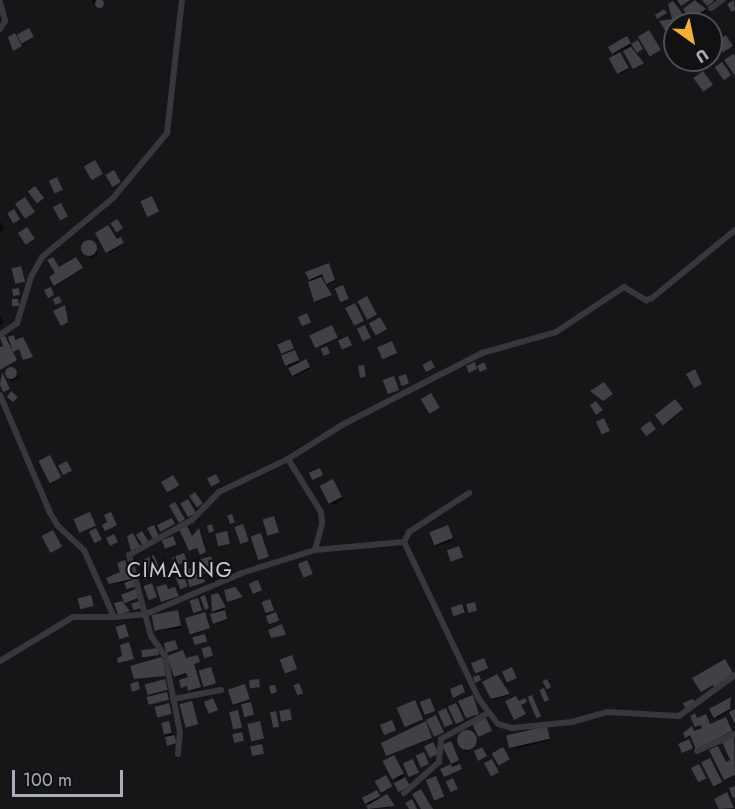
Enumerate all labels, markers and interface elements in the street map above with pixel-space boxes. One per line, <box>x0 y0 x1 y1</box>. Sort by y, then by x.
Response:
north arrow <box>663 12 723 72</box>
text: U <box>691 43 713 69</box>
district label: CIMAUNG <box>127 557 233 583</box>
scale bar <box>15 758 126 796</box>
text: 100 m <box>23 767 72 793</box>

